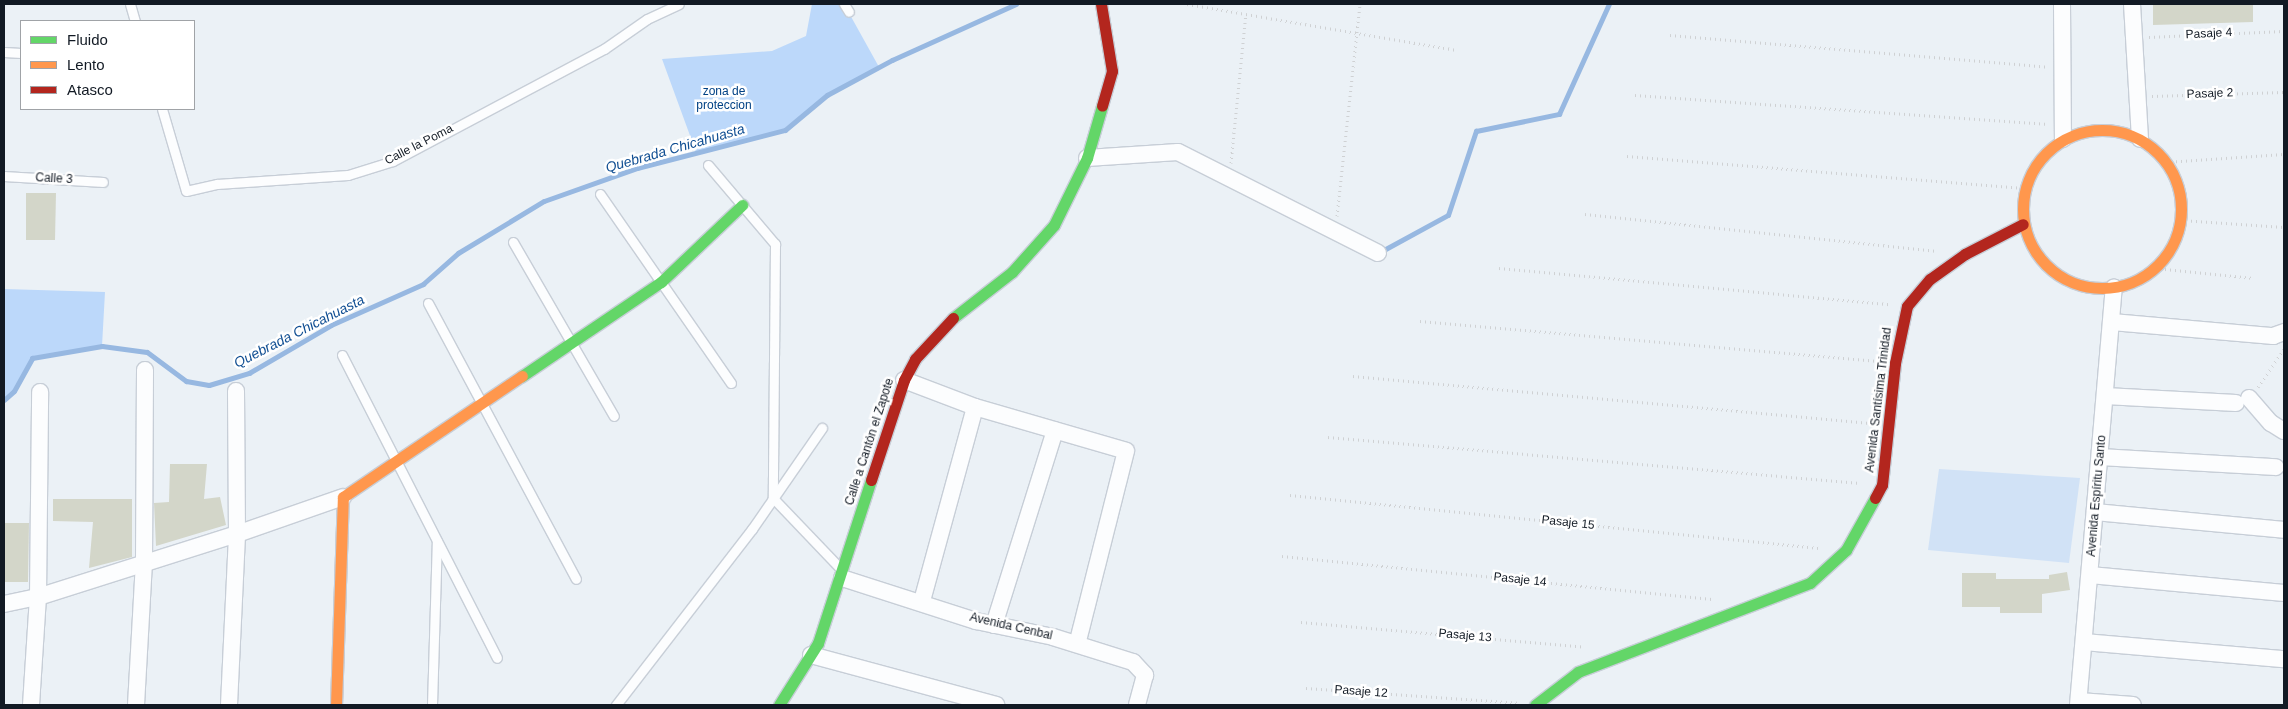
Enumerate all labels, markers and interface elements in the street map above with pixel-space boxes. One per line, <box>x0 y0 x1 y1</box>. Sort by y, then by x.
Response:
legend <box>20 20 195 110</box>
street label: Pasaje 4 <box>2185 26 2233 42</box>
text: Fluido <box>67 31 108 48</box>
text: Lento <box>67 56 105 73</box>
text: Atasco <box>67 81 113 98</box>
park label: zona de proteccion <box>696 85 752 113</box>
street label: Pasaje 2 <box>2186 86 2234 102</box>
water label: Quebrada Chicahuasta <box>603 120 747 176</box>
street label: Calle la Poma <box>382 122 456 168</box>
street label: Calle 3 <box>35 171 73 187</box>
water label: Quebrada Chicahuasta <box>231 291 367 371</box>
street label: Avenida Santísima Trinidad <box>1863 327 1895 473</box>
street label: Calle a Cantón el Zapote <box>843 377 897 507</box>
street label: Avenida Espíritu Santo <box>2085 435 2109 557</box>
street label: Pasaje 15 <box>1541 513 1595 533</box>
street label: Pasaje 14 <box>1493 570 1547 590</box>
street label: Avenida Cenbal <box>968 610 1054 644</box>
street label: Pasaje 13 <box>1438 627 1492 645</box>
street label: Pasaje 12 <box>1334 683 1388 701</box>

